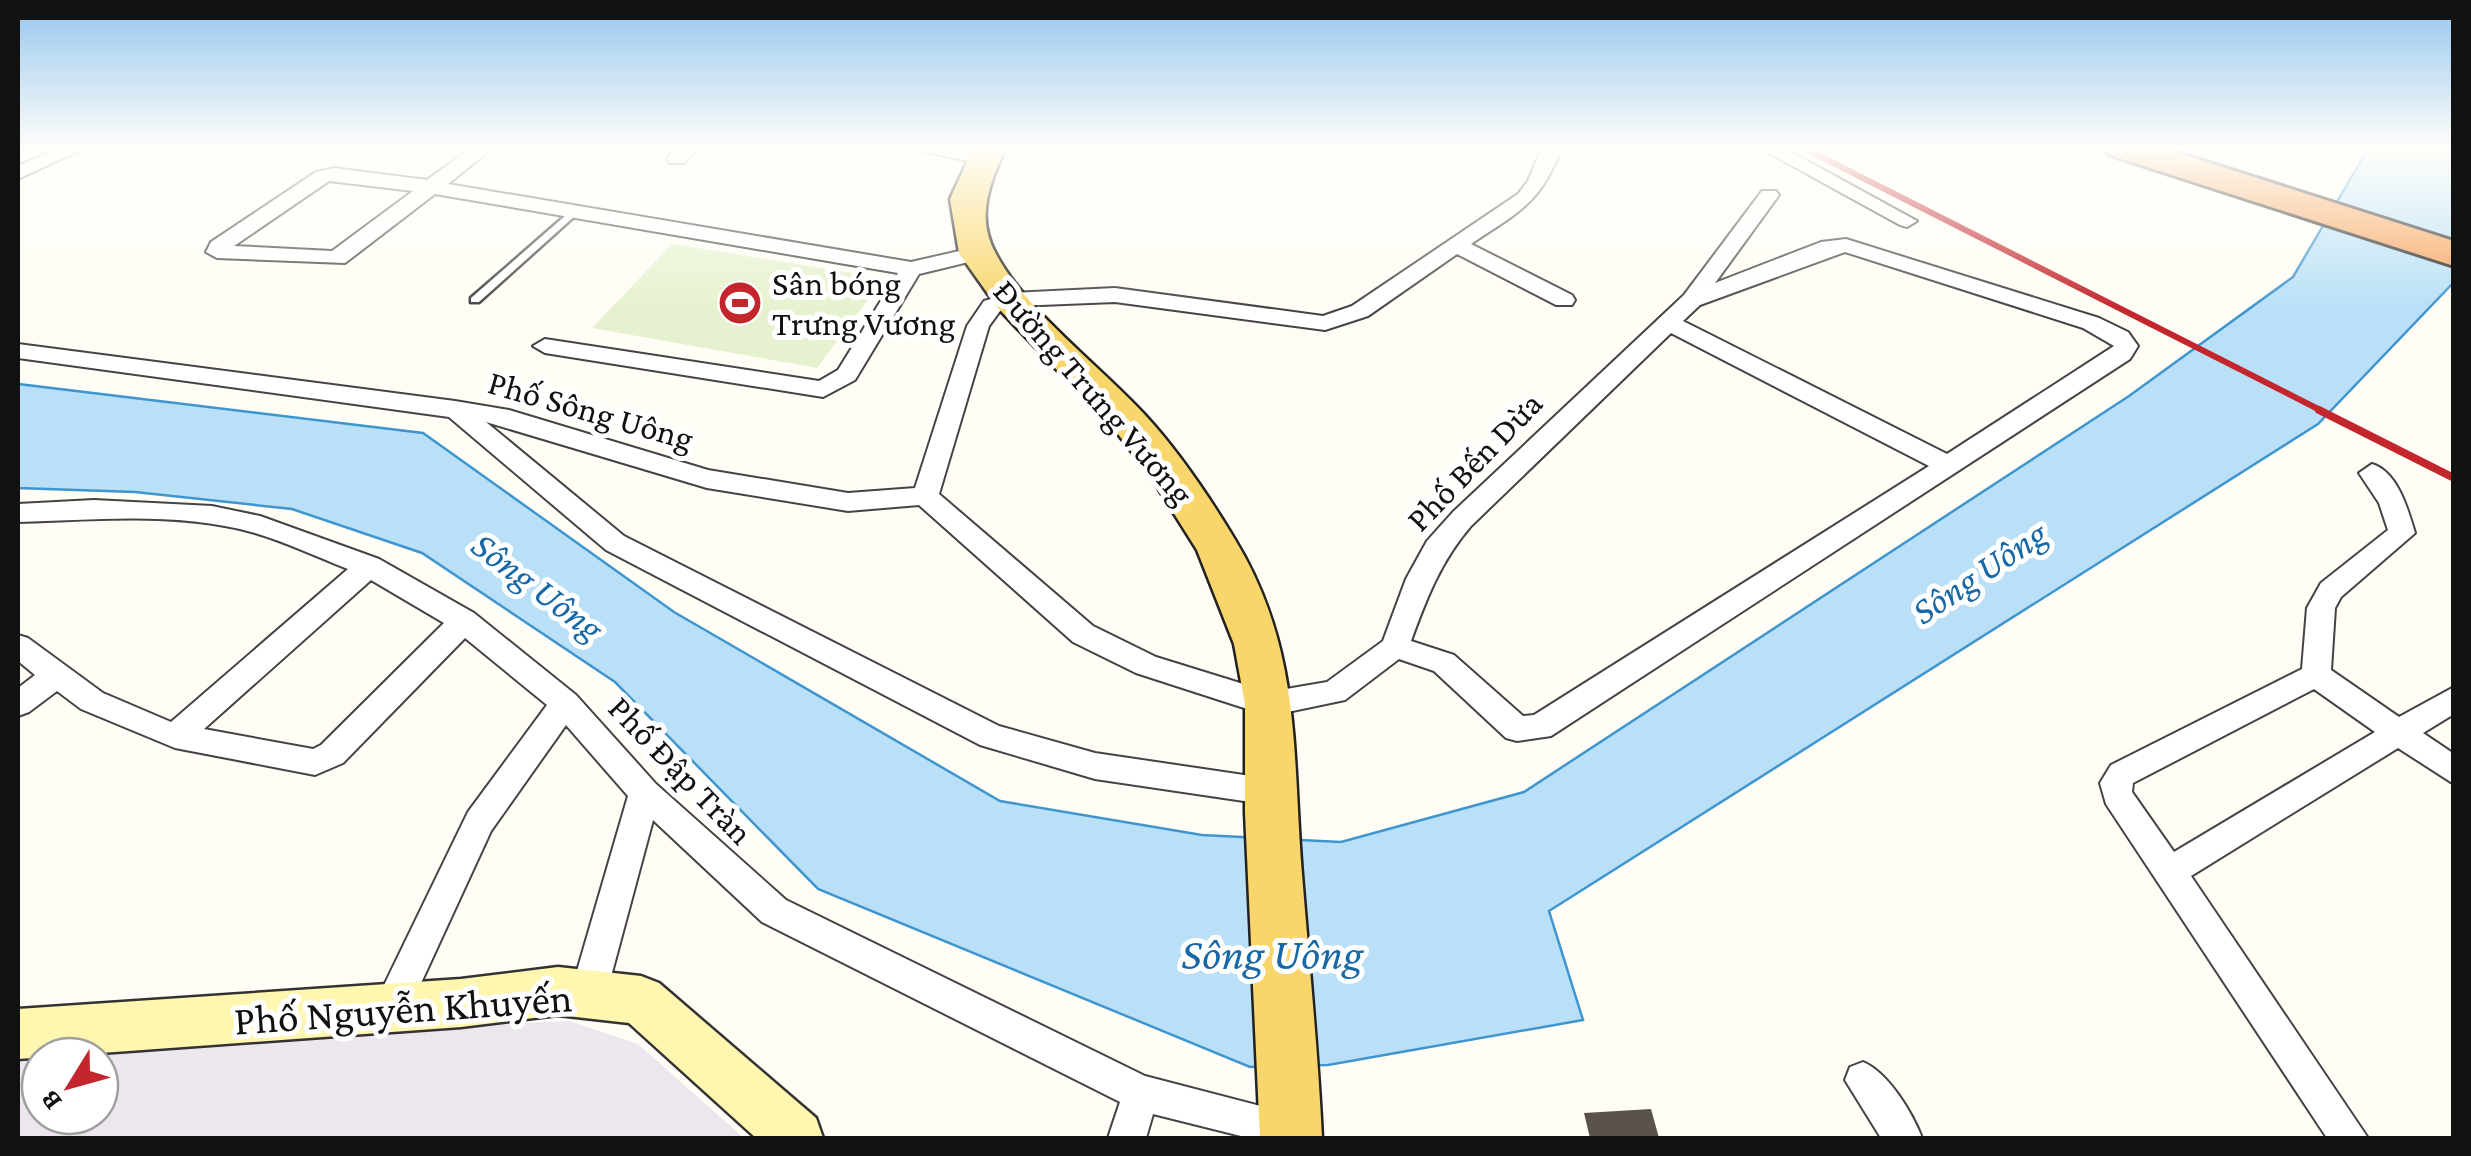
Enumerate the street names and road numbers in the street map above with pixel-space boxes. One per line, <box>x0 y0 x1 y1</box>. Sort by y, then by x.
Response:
street label: Đường Trưng Vương <box>985 272 1202 513</box>
street label: Phố Sông Uông <box>484 363 698 458</box>
street label: Phố Bến Dừa <box>1398 384 1550 539</box>
street label: Phố Đập Tràn <box>600 688 761 853</box>
street label: Phố Nguyễn Khuyến <box>232 973 574 1044</box>

